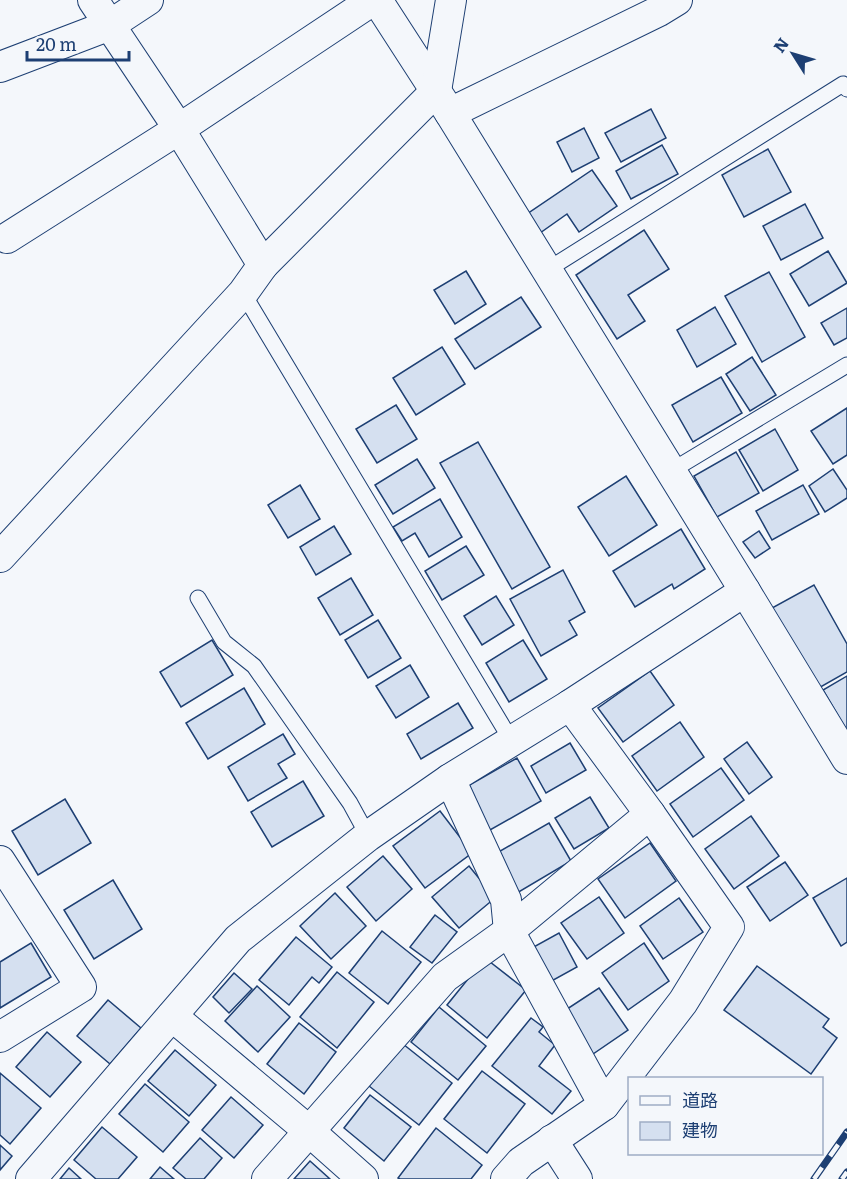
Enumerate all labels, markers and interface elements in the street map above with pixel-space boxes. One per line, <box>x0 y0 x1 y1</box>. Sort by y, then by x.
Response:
scale bar <box>27 24 129 62</box>
north arrow <box>763 24 823 84</box>
text: 20 m <box>36 30 77 57</box>
text: N <box>767 32 794 57</box>
legend <box>628 1077 823 1155</box>
text: 道路 <box>682 1086 718 1113</box>
text: 建物 <box>682 1116 718 1143</box>

